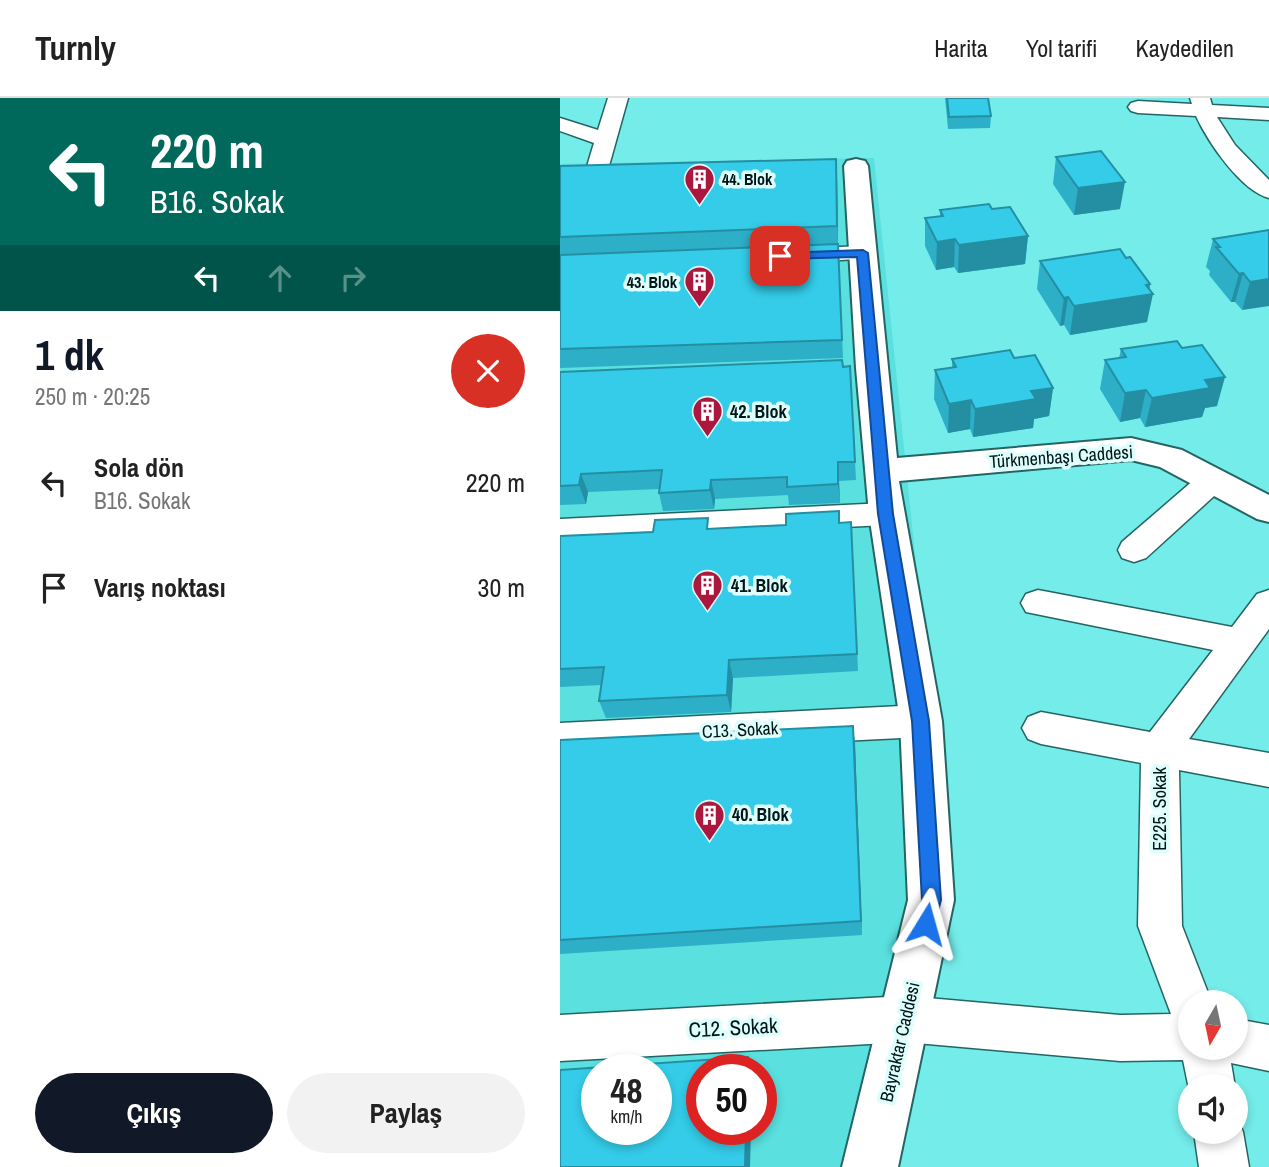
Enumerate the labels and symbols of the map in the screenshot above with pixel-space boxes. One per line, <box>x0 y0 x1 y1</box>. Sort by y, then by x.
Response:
building icon: 44. Blok <box>682 162 716 206</box>
place label: 44. Blok <box>722 168 773 190</box>
pin <box>750 226 810 286</box>
building icon: 43. Blok <box>683 265 717 309</box>
place label: 43. Blok <box>627 271 678 293</box>
building icon: 42. Blok <box>690 395 724 439</box>
place label: 42. Blok <box>730 399 787 424</box>
street label: Türkmenbaşı Caddesi <box>988 439 1134 474</box>
building icon: 41. Blok <box>691 569 725 613</box>
place label: 41. Blok <box>731 573 788 598</box>
street label: C13. Sokak <box>701 715 779 744</box>
street label: E225. Sokak <box>1147 767 1172 851</box>
building icon: 40. Blok <box>692 798 726 842</box>
place label: 40. Blok <box>732 802 789 827</box>
position arrow <box>889 887 963 961</box>
street label: Bayraktar Caddesi <box>874 980 925 1104</box>
north arrow <box>1178 990 1248 1060</box>
street label: C12. Sokak <box>688 1011 779 1044</box>
speed limit sign: 50 <box>686 1054 777 1145</box>

